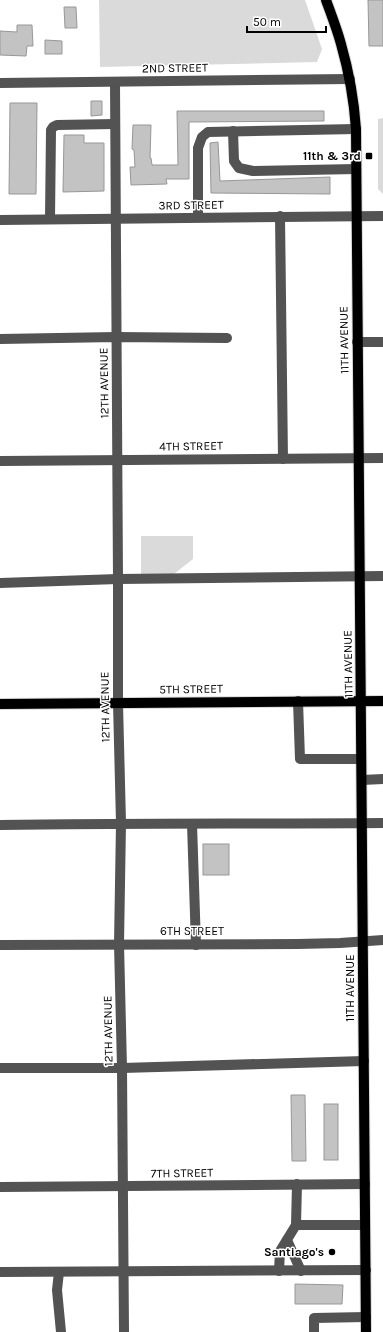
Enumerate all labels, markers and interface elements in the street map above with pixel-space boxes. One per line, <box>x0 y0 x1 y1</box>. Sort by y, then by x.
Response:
scale bar <box>247 8 326 34</box>
text: 50 m <box>253 15 281 29</box>
street label: 2ND STREET <box>142 60 208 76</box>
place label: 11th & 3rd <box>303 149 361 163</box>
marker: 11th & 3rd <box>364 151 374 161</box>
street label: 3RD STREET <box>158 197 224 213</box>
street label: 11TH AVENUE <box>336 306 352 374</box>
street label: 12TH AVENUE <box>96 348 112 418</box>
street label: 4TH STREET <box>159 438 223 454</box>
street label: 11TH AVENUE <box>340 630 356 698</box>
street label: 12TH AVENUE <box>97 672 113 742</box>
street label: 5TH STREET <box>159 681 223 697</box>
street label: 6TH STREET <box>160 924 224 938</box>
street label: 11TH AVENUE <box>343 954 357 1022</box>
street label: 12TH AVENUE <box>100 996 116 1066</box>
street label: 7TH STREET <box>151 1165 213 1181</box>
place label: Santiago's <box>264 1245 324 1259</box>
marker: Santiago's <box>327 1247 337 1257</box>

